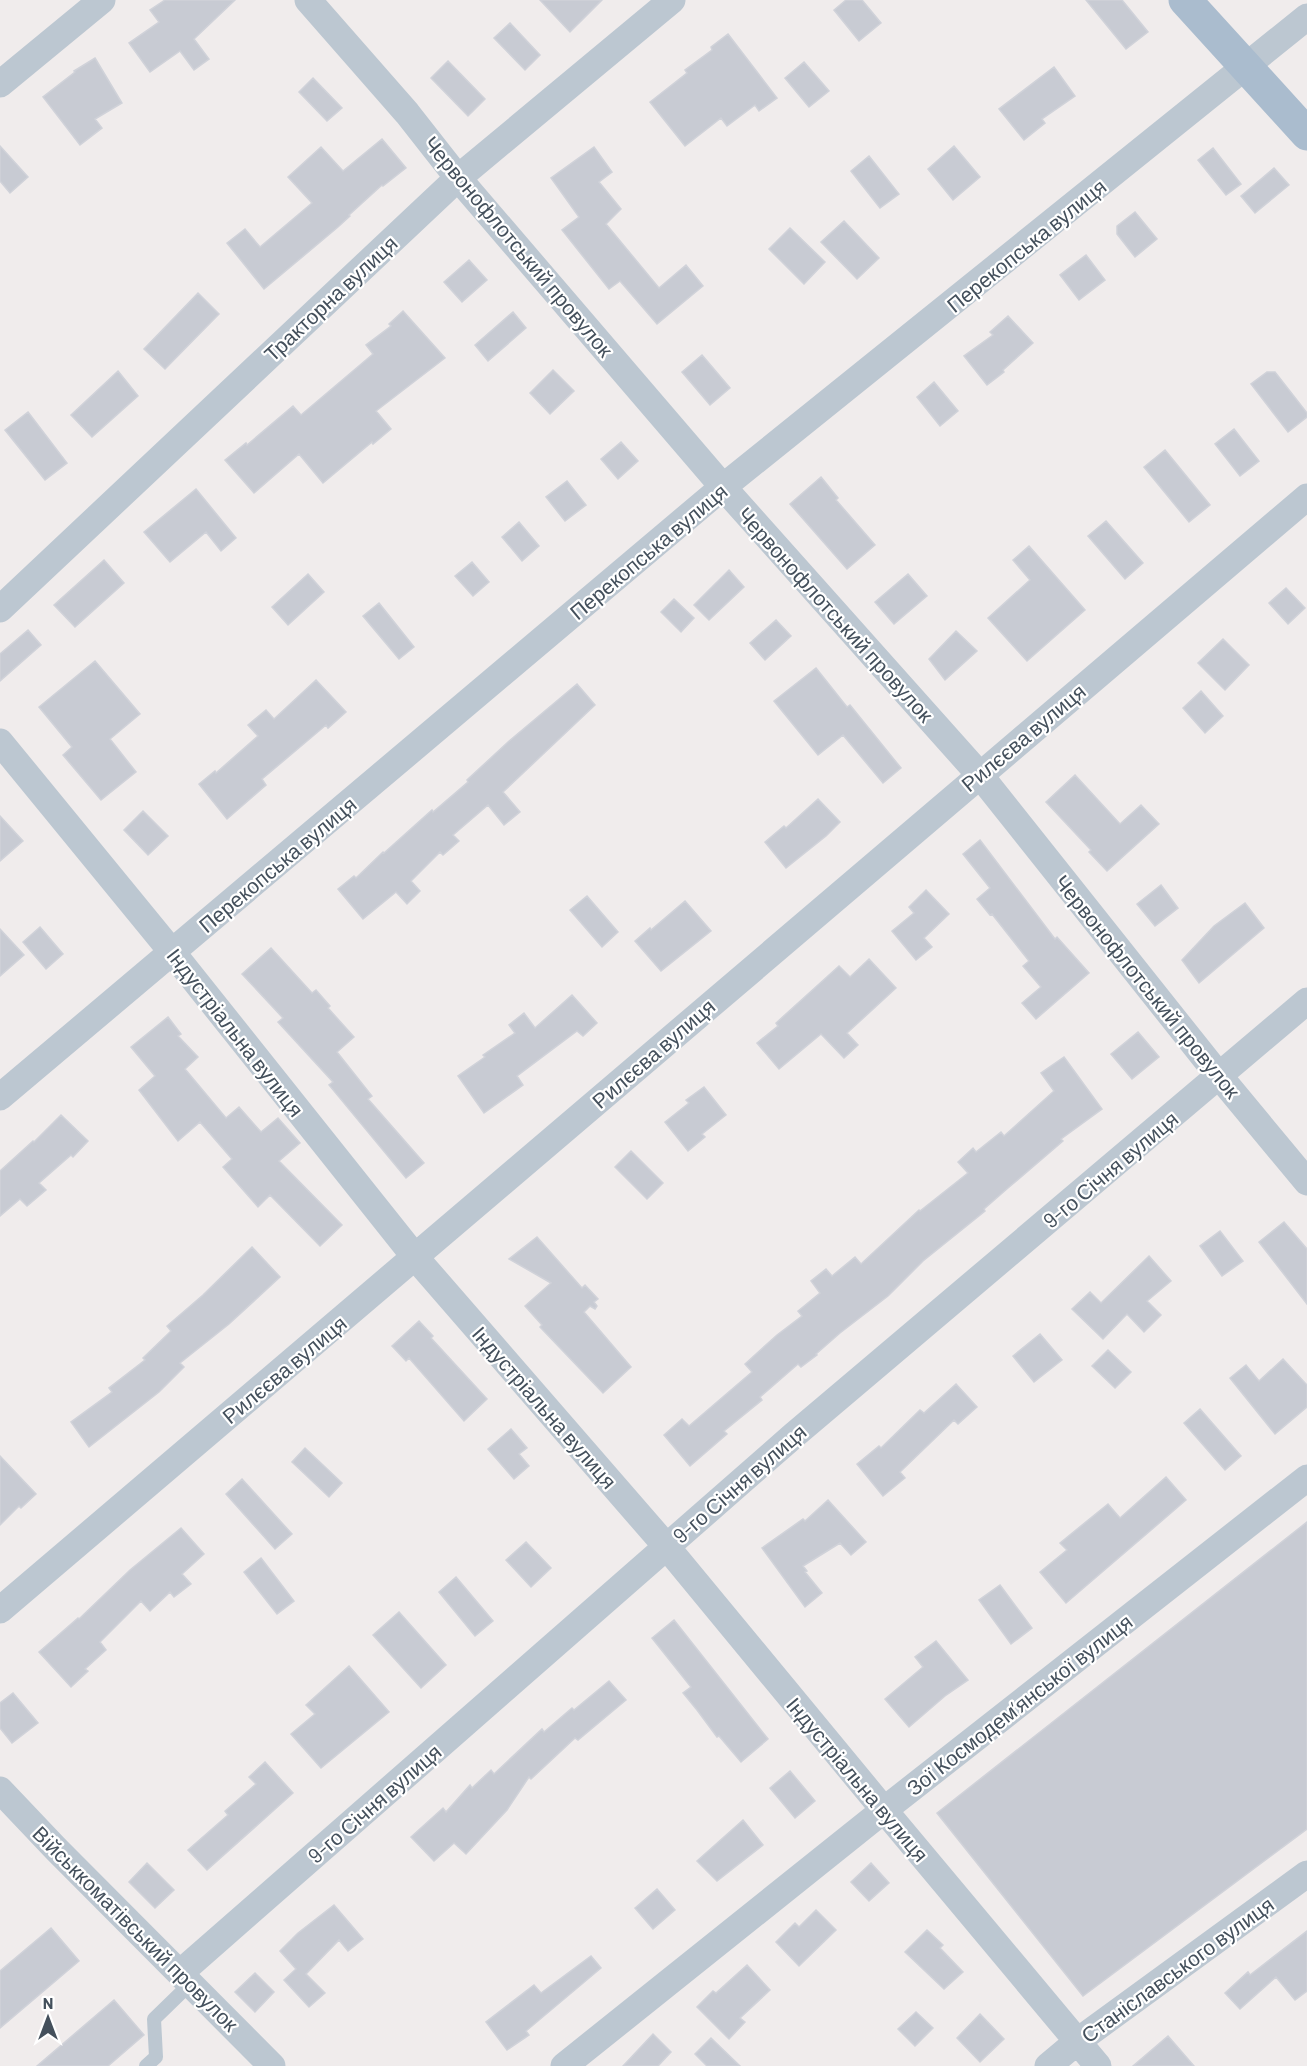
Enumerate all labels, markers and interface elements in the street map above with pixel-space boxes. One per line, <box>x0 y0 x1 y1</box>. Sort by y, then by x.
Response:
street label: Червонофлотський провулок <box>419 131 619 362</box>
street label: Перекопська вулиця <box>941 173 1111 317</box>
street label: Тракторна вулиця <box>258 230 402 366</box>
street label: Перекопська вулиця <box>564 478 732 624</box>
street label: Червонофлотський провулок <box>733 502 940 727</box>
street label: Рилєєва вулиця <box>956 678 1090 796</box>
street label: Перекопська вулиця <box>193 791 361 937</box>
street label: Червонофлотський провулок <box>1050 869 1246 1103</box>
street label: Індустріальна вулиця <box>162 943 310 1121</box>
street label: Рилєєва вулиця <box>587 993 719 1113</box>
street label: 9-го Січня вулиця <box>1037 1105 1183 1233</box>
street label: Рилєєва вулиця <box>217 1310 351 1428</box>
street label: Індустріальна вулиця <box>468 1321 622 1493</box>
street label: 9-го Січня вулиця <box>667 1418 811 1548</box>
street label: Зої Космодем’янської вулиця <box>901 1608 1137 1800</box>
street label: Індустріальна вулиця <box>782 1692 934 1866</box>
street label: 9-го Січня вулиця <box>302 1738 446 1868</box>
street label: Військкоматівський провулок <box>28 1820 244 2036</box>
street label: Станіславського вулиця <box>1076 1891 1278 2047</box>
north arrow <box>18 1988 78 2048</box>
text: N <box>43 1993 53 2012</box>

